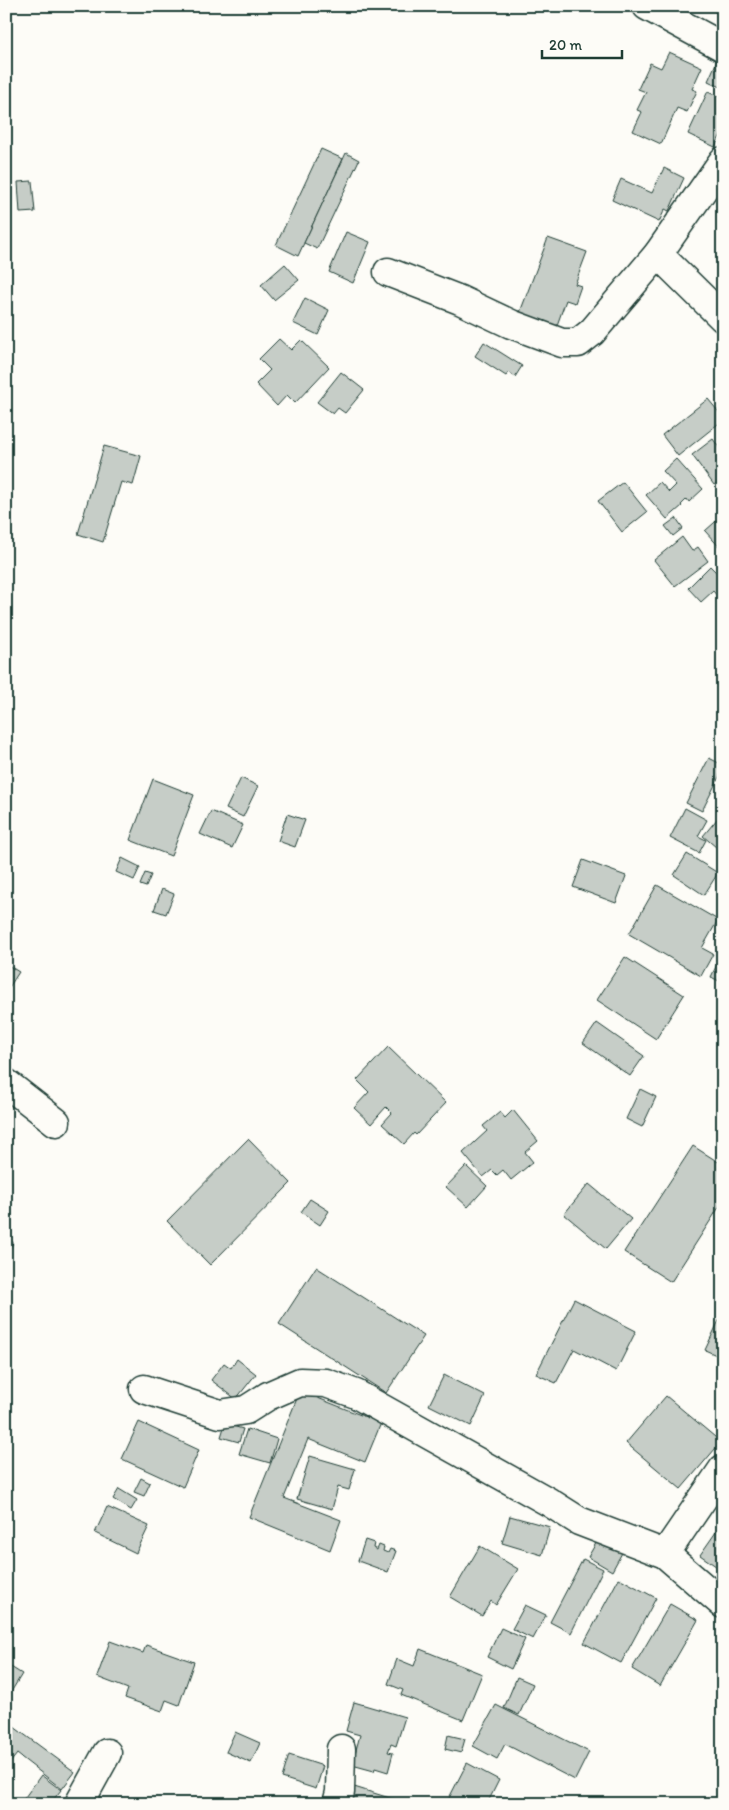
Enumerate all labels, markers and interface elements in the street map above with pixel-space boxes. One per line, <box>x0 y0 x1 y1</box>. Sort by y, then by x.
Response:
scale bar <box>542 28 622 60</box>
text: 20 m <box>549 36 583 54</box>

